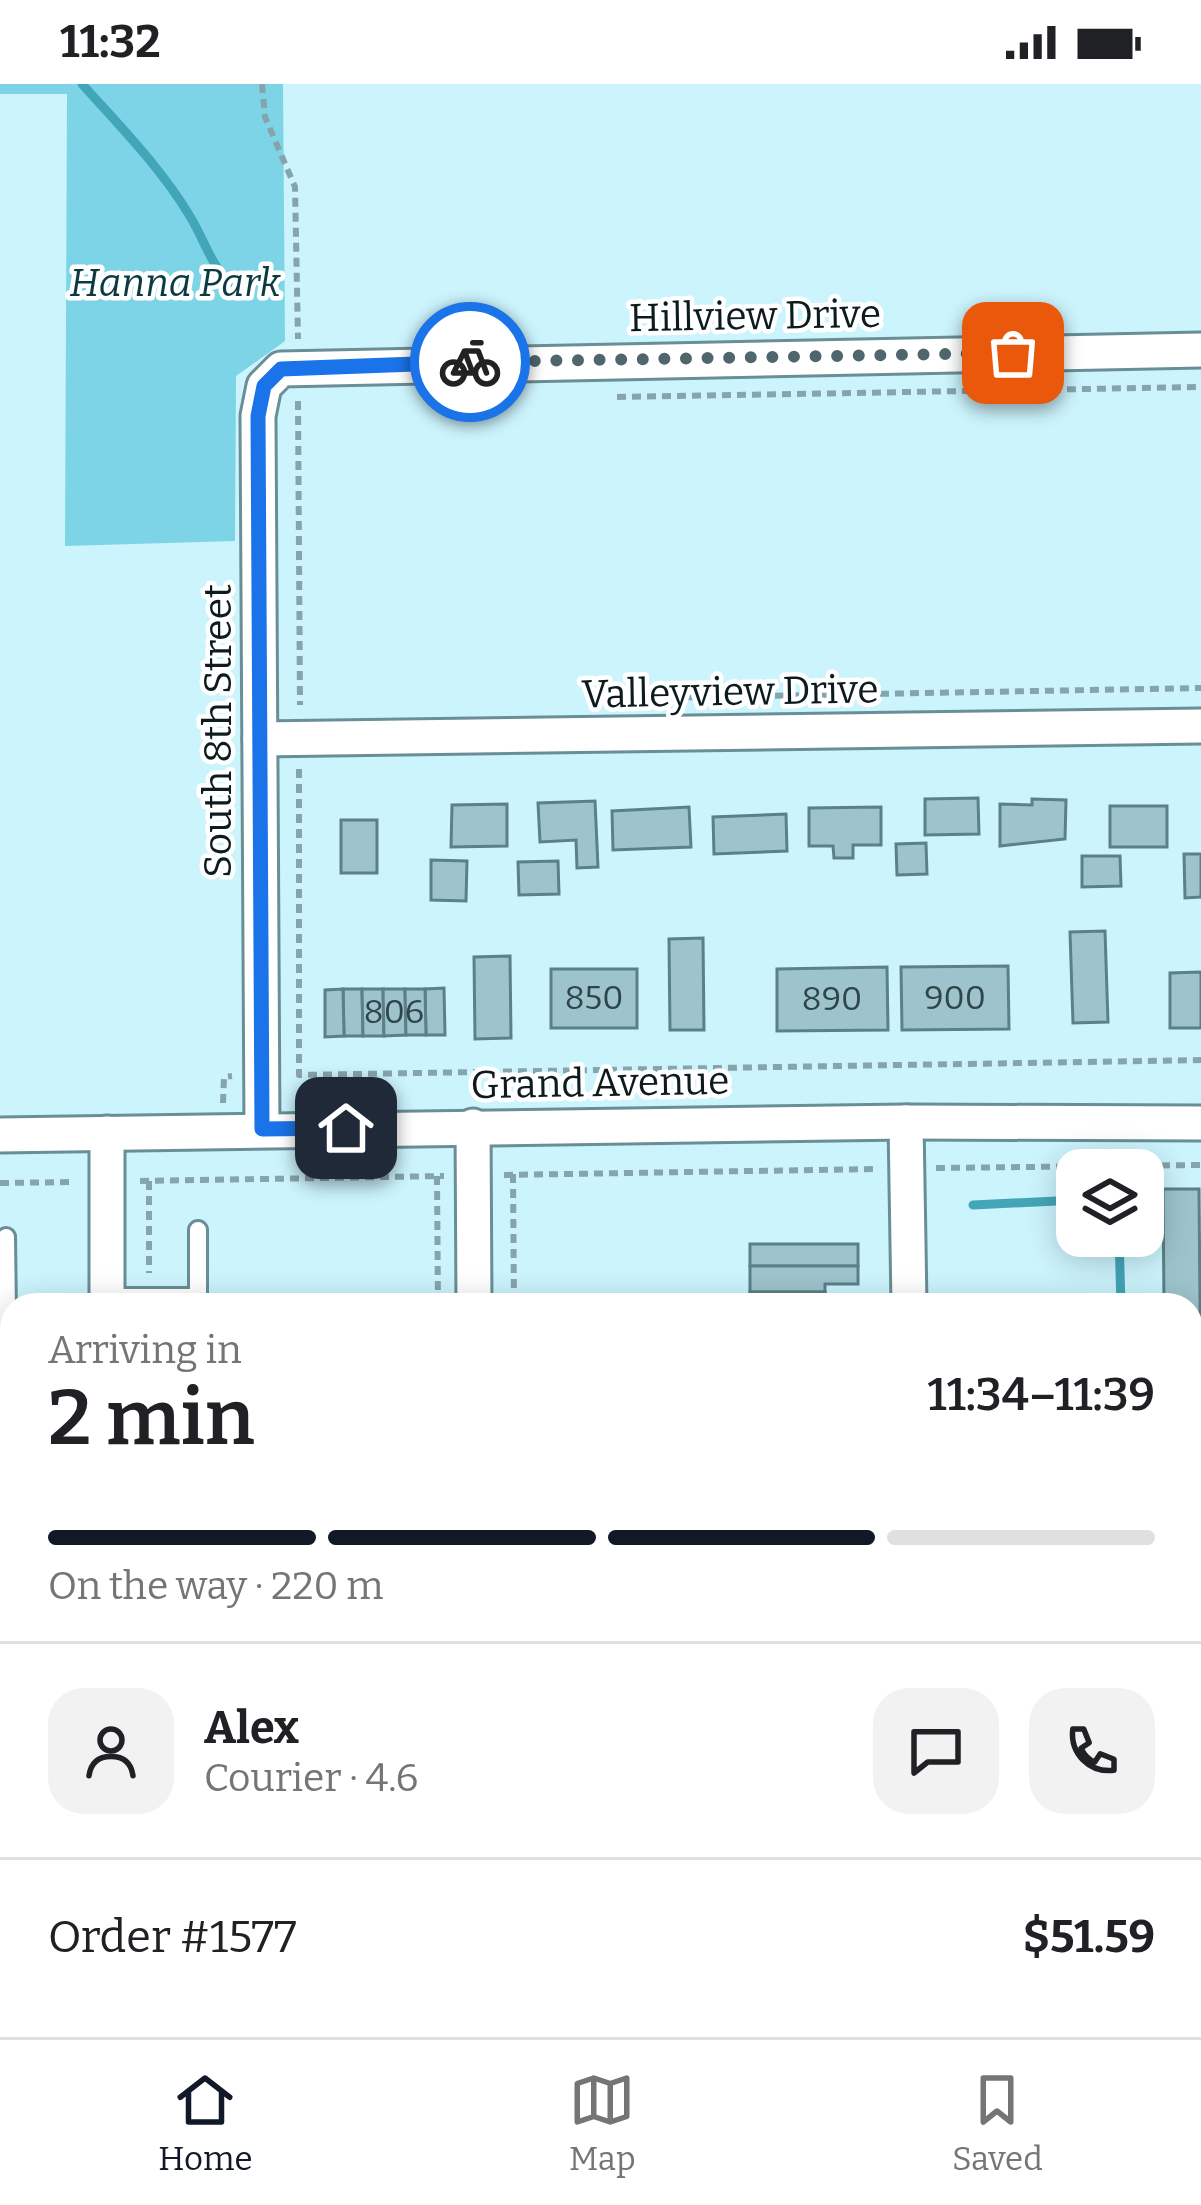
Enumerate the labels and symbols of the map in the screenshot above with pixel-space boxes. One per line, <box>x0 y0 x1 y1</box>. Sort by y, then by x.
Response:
park label: Hanna Park <box>69 260 281 306</box>
street label: Hillview Drive <box>629 291 881 341</box>
courier <box>410 302 530 422</box>
pin <box>962 302 1064 404</box>
street label: South 8th Street <box>195 584 241 878</box>
street label: Valleyview Drive <box>581 666 879 718</box>
house number: 850 <box>565 978 623 1018</box>
house number: 900 <box>924 978 986 1018</box>
house number: 890 <box>802 979 862 1019</box>
house number: 806 <box>364 992 424 1032</box>
street label: Grand Avenue <box>470 1058 730 1108</box>
pin <box>295 1077 397 1179</box>

